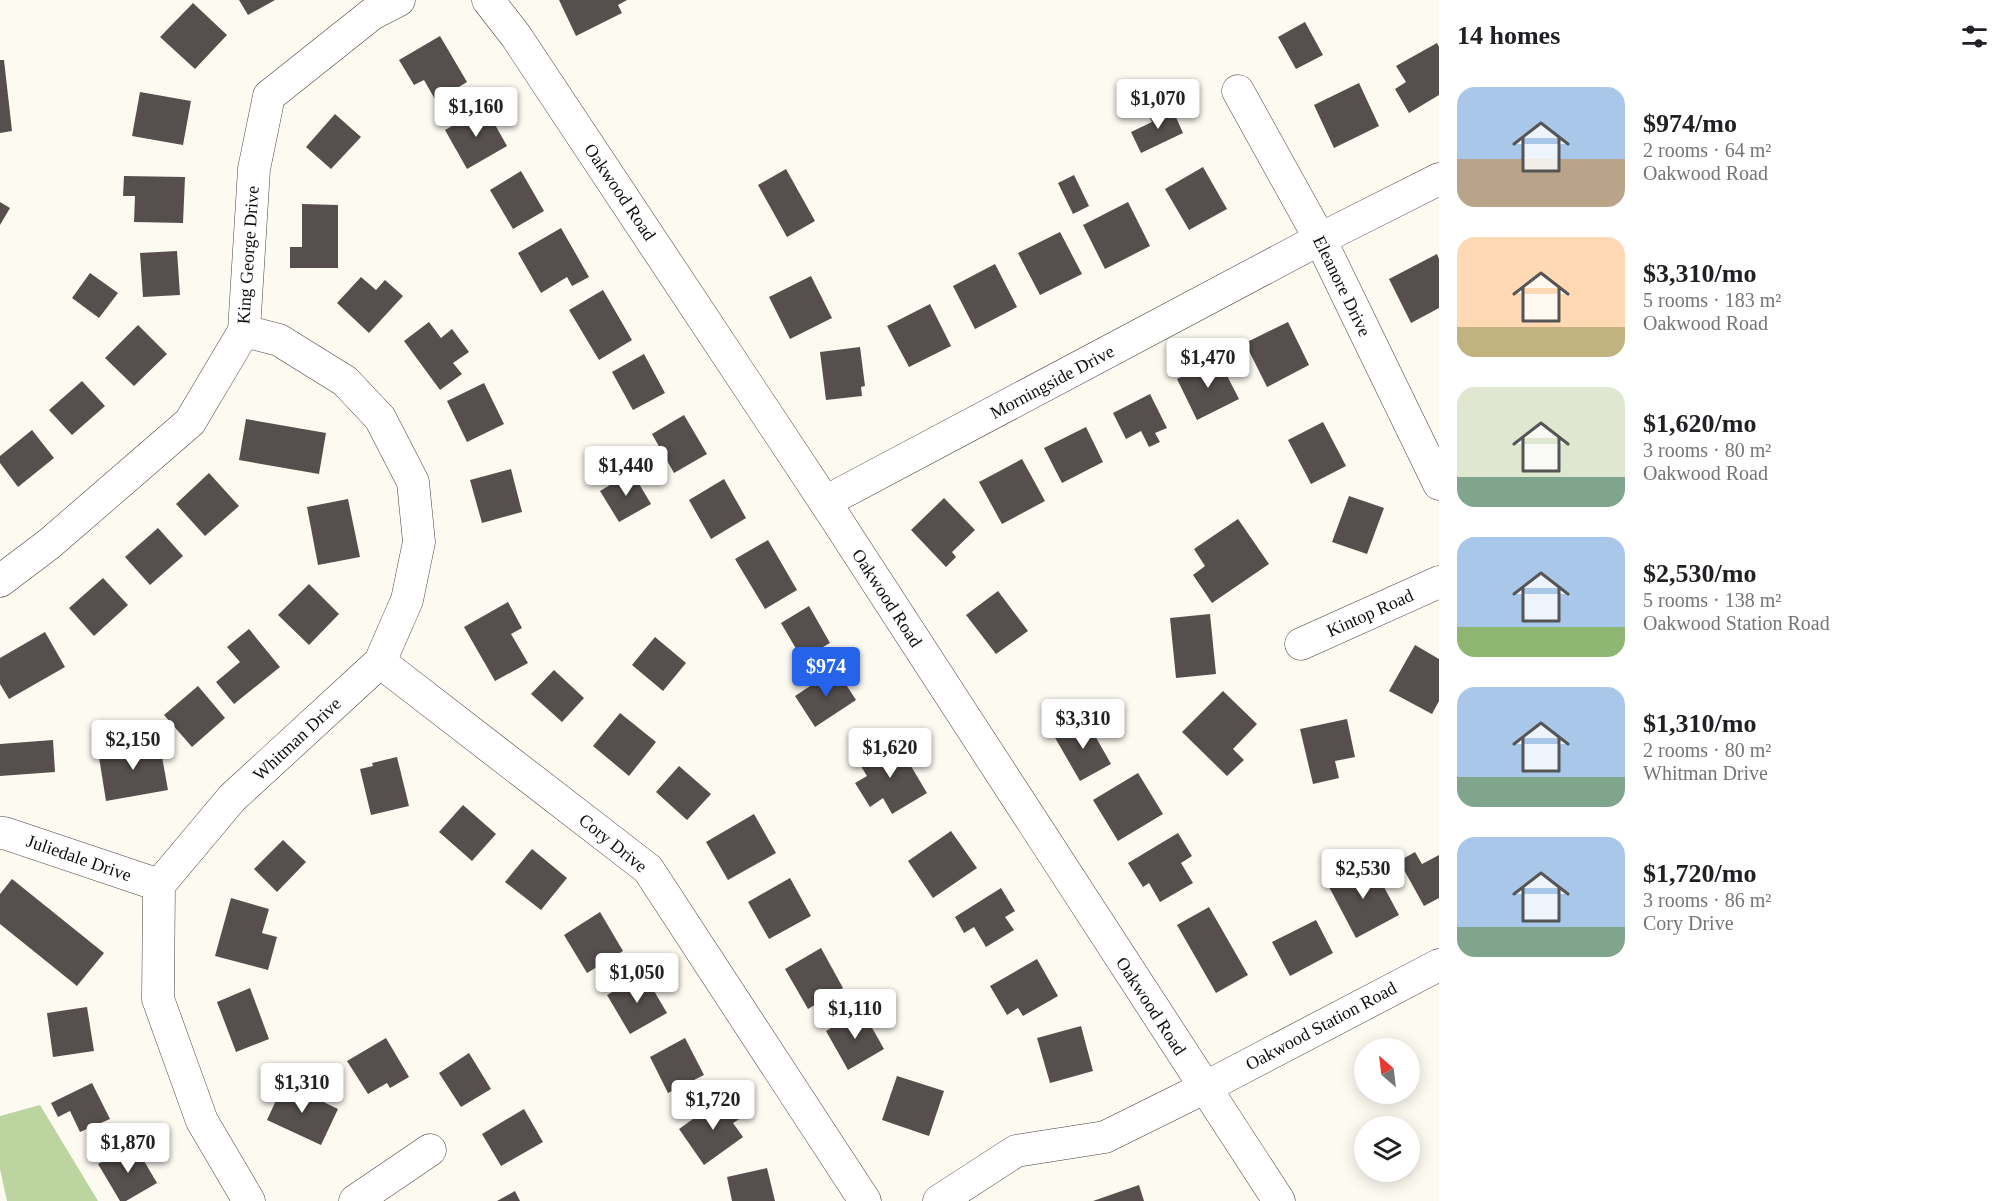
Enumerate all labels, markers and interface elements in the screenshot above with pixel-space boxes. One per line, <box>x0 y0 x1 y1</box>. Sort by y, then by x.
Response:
icon: filters <box>1958 20 1991 53</box>
text: 14 homes <box>1457 21 1560 50</box>
pin: $1,070 <box>1109 79 1207 130</box>
pin: $1,160 <box>427 87 525 138</box>
text: $1,070 <box>1131 87 1186 109</box>
text: $1,160 <box>449 95 504 117</box>
text: $974/mo <box>1643 109 1737 138</box>
icon: home <box>1505 111 1577 183</box>
text: 2 rooms · 64 m² <box>1643 139 1771 161</box>
street label: Oakwood Road <box>580 140 660 244</box>
text: Oakwood Road <box>1643 162 1768 184</box>
street label: King George Drive <box>233 185 263 325</box>
street label: Eleanore Drive <box>1309 232 1375 340</box>
text: $3,310/mo <box>1643 259 1756 288</box>
icon: home <box>1505 261 1577 333</box>
text: 5 rooms · 183 m² <box>1643 289 1781 311</box>
text: Oakwood Road <box>1643 312 1768 334</box>
pin: $1,470 <box>1159 338 1257 389</box>
street label: Morningside Drive <box>987 341 1117 423</box>
text: $1,470 <box>1181 346 1236 368</box>
text: $1,620/mo <box>1643 409 1756 438</box>
icon: home <box>1505 411 1577 483</box>
text: 3 rooms · 80 m² <box>1643 439 1771 461</box>
pin: $1,440 <box>577 446 675 497</box>
text: $1,440 <box>599 454 654 476</box>
text: Oakwood Road <box>1643 462 1768 484</box>
street label: Oakwood Road <box>848 545 926 651</box>
text: $2,530/mo <box>1643 559 1756 588</box>
icon: home <box>1505 561 1577 633</box>
street label: Kintop Road <box>1324 585 1416 641</box>
text: 5 rooms · 138 m² <box>1643 589 1781 611</box>
text: Oakwood Station Road <box>1643 612 1830 634</box>
pin: $974 <box>790 647 862 698</box>
text: $974 <box>806 655 846 677</box>
street label: Whitman Drive <box>249 693 345 785</box>
pin: $3,310 <box>1034 699 1132 750</box>
text: $3,310 <box>1056 707 1111 729</box>
text: $1,310/mo <box>1643 709 1756 738</box>
icon: home <box>1505 711 1577 783</box>
pin: $2,150 <box>84 720 182 771</box>
text: $2,150 <box>106 728 161 750</box>
pin: $1,620 <box>841 728 939 779</box>
text: $1,620 <box>863 736 918 758</box>
text: 2 rooms · 80 m² <box>1643 739 1771 761</box>
text: Whitman Drive <box>1643 762 1768 784</box>
street label: Cory Drive <box>575 810 651 876</box>
street label: Juliedale Drive <box>24 831 134 885</box>
pin: $2,530 <box>1314 849 1412 900</box>
text: $2,530 <box>1336 857 1391 879</box>
text: $1,720/mo <box>1643 859 1756 888</box>
icon: home <box>1505 861 1577 933</box>
text: 3 rooms · 86 m² <box>1643 889 1771 911</box>
text: Cory Drive <box>1643 912 1734 934</box>
pin: $1,050 <box>588 953 686 1004</box>
street label: Oakwood Road <box>1112 953 1190 1059</box>
text: $1,050 <box>610 961 665 983</box>
street label: Oakwood Station Road <box>1242 978 1400 1074</box>
pin: $1,110 <box>806 989 904 1040</box>
text: $1,110 <box>828 997 882 1019</box>
north arrow <box>1354 1038 1420 1104</box>
map controls <box>1354 1038 1420 1182</box>
pin: $1,310 <box>253 1063 351 1114</box>
text: $1,310 <box>275 1071 330 1093</box>
pin: $1,720 <box>664 1080 762 1131</box>
text: $1,720 <box>686 1088 741 1110</box>
button: layers <box>1354 1116 1420 1182</box>
pin: $1,870 <box>79 1123 177 1174</box>
text: $1,870 <box>101 1131 156 1153</box>

